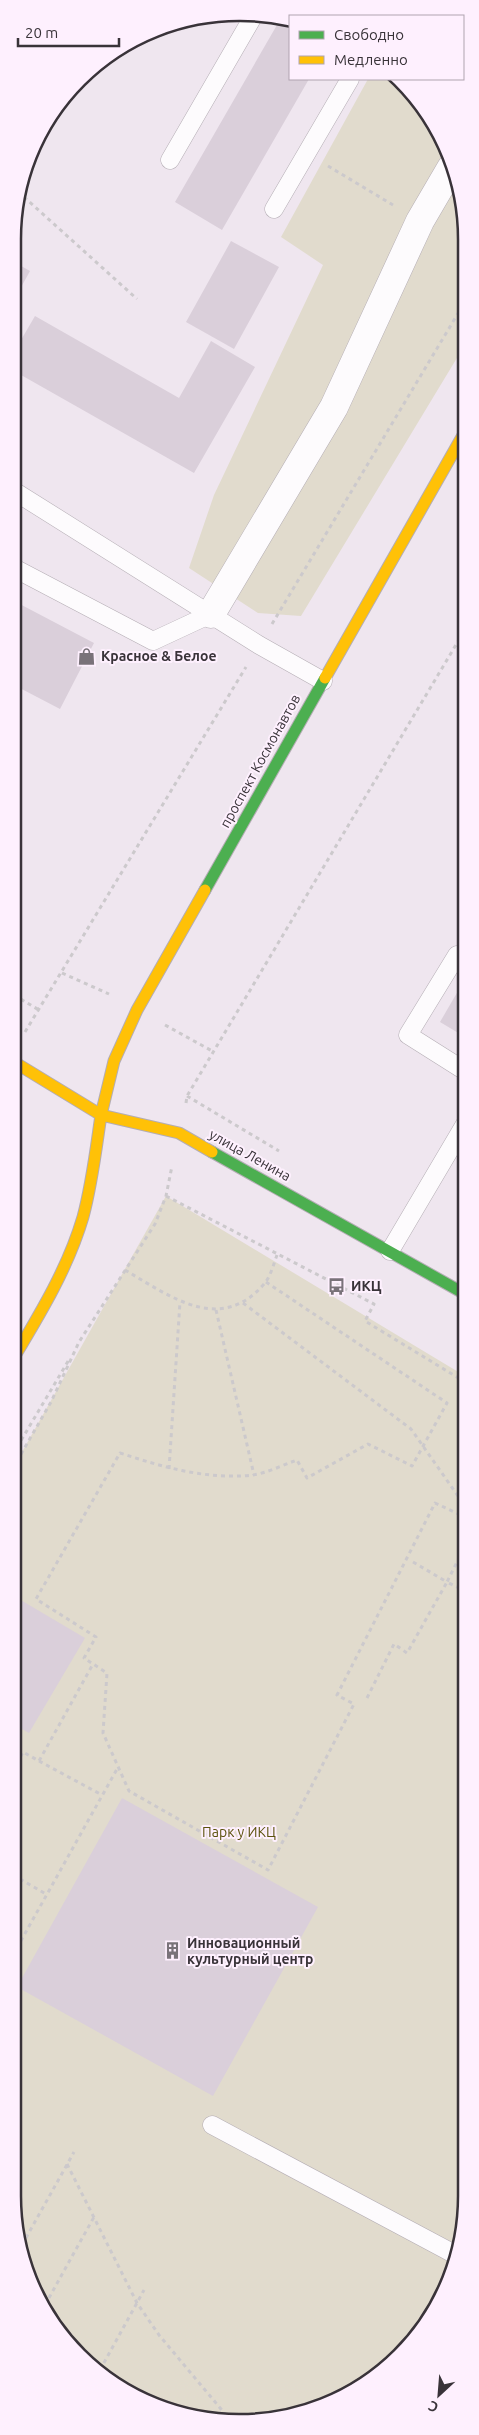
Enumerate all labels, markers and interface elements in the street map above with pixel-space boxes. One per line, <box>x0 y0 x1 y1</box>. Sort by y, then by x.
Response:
scale bar <box>18 15 119 47</box>
legend <box>289 15 464 80</box>
text: 20 m <box>25 24 58 41</box>
text: Свободно <box>334 26 404 43</box>
text: Медленно <box>334 51 408 68</box>
shop icon: Красное & Белое <box>77 646 97 666</box>
place label: Красное & Белое <box>101 648 216 664</box>
street label: проспект Космонавтов <box>217 692 303 830</box>
street label: улица Ленина <box>206 1126 294 1184</box>
bus stop icon: ИКЦ <box>327 1276 347 1296</box>
place label: ИКЦ <box>351 1278 382 1294</box>
park label: Парк у ИКЦ <box>202 1824 276 1840</box>
place label: Инновационный культурный центр <box>187 1935 313 1967</box>
building icon: Инновационный культурный центр <box>163 1941 183 1961</box>
north arrow <box>414 2370 464 2420</box>
text: С <box>426 2398 441 2416</box>

